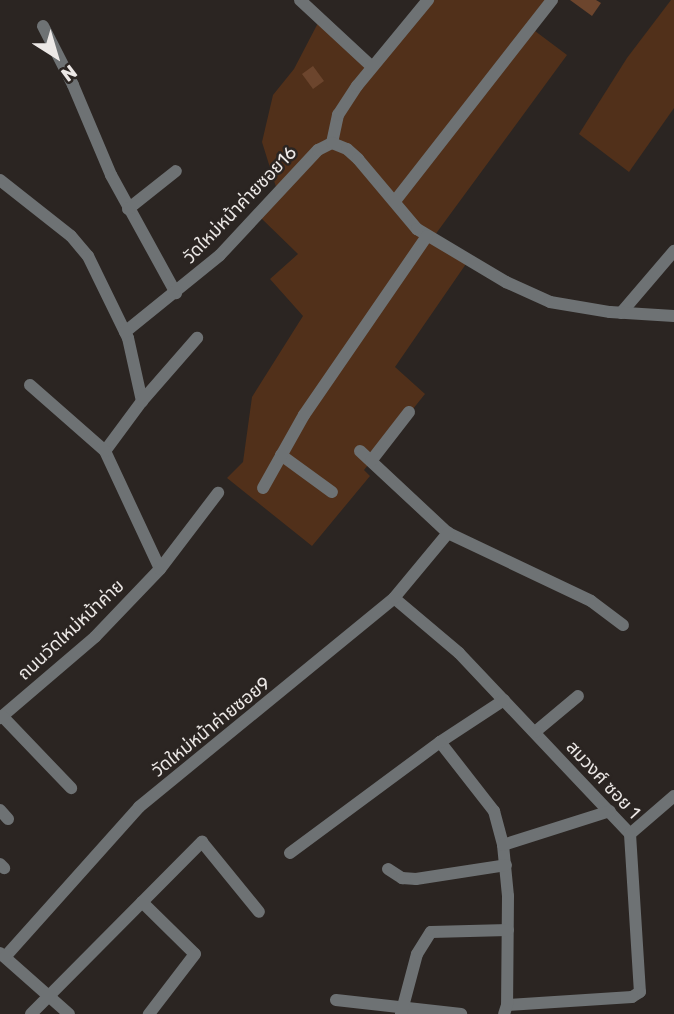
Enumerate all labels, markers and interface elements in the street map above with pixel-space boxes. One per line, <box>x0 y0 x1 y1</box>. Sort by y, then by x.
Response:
north arrow <box>21 21 91 91</box>
text: N <box>57 60 81 86</box>
street label: วัดใหม่หน้าค่ายซอย16 <box>179 142 301 268</box>
street label: ถนนวัดใหม่หน้าค่าย <box>13 575 129 685</box>
street label: วัดใหม่หน้าค่ายซอย9 <box>147 673 275 781</box>
street label: สมวงศ์ ซอย 1 <box>561 737 645 823</box>

